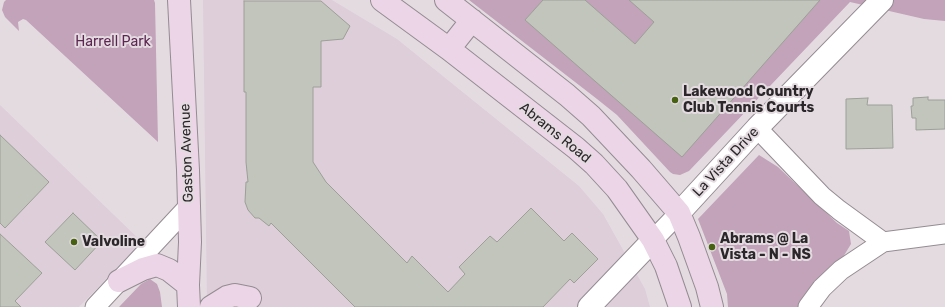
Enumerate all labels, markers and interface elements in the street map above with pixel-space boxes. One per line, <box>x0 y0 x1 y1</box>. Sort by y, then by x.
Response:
park label: Harrell Park <box>75 34 151 50</box>
place label: Lakewood Country Club Tennis Courts <box>683 84 814 116</box>
marker: Lakewood Country Club Tennis Courts <box>670 95 680 105</box>
street label: Abrams Road <box>516 99 594 167</box>
street label: Gaston Avenue <box>177 103 197 203</box>
street label: La Vista Drive <box>690 124 762 200</box>
place label: Abrams @ La Vista - N - NS <box>720 231 811 264</box>
place label: Valvoline <box>82 234 145 250</box>
marker: Valvoline <box>69 237 79 247</box>
marker: Abrams @ La Vista - N - NS <box>707 242 717 252</box>

